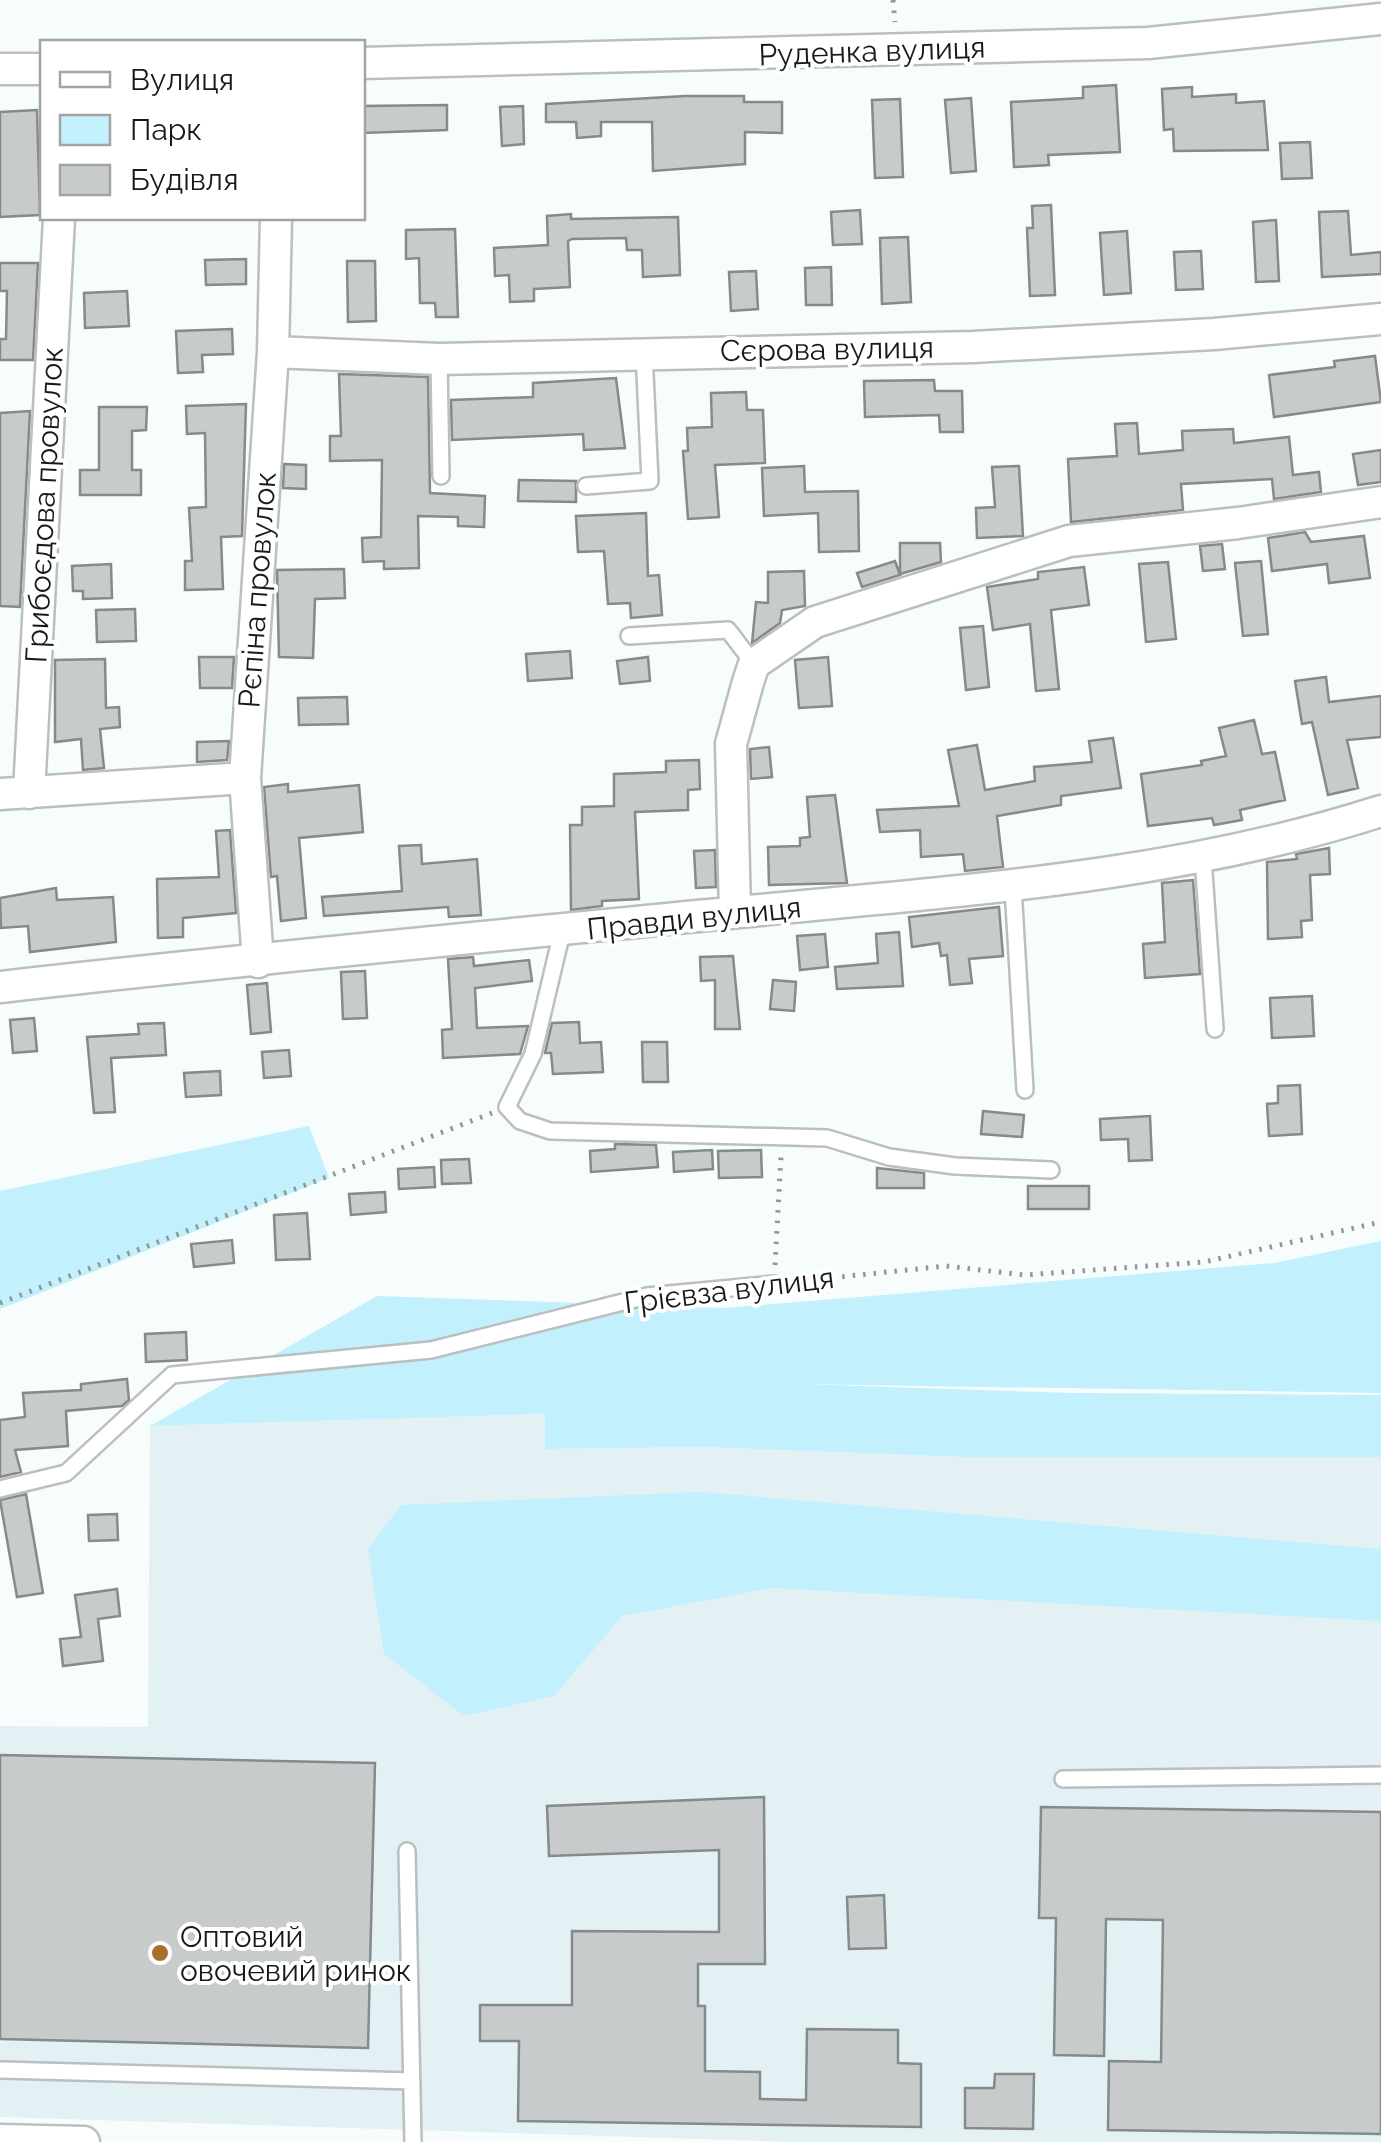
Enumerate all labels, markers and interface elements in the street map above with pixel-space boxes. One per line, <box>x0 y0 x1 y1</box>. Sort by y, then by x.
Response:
street label: Руденка вулиця <box>758 30 986 72</box>
legend <box>40 40 365 220</box>
text: Вулиця <box>130 62 234 97</box>
text: Парк <box>130 112 202 147</box>
text: Будівля <box>130 162 238 197</box>
street label: Сєрова вулиця <box>720 330 934 368</box>
street label: Грибоєдова провулок <box>18 346 70 664</box>
street label: Рєпіна провулок <box>231 471 283 709</box>
street label: Правди вулиця <box>585 889 803 947</box>
street label: Грієвза вулиця <box>622 1260 836 1320</box>
place label: Оптовий овочевий ринок <box>180 1919 411 1988</box>
marker: Оптовий овочевий ринок <box>149 1942 171 1964</box>

